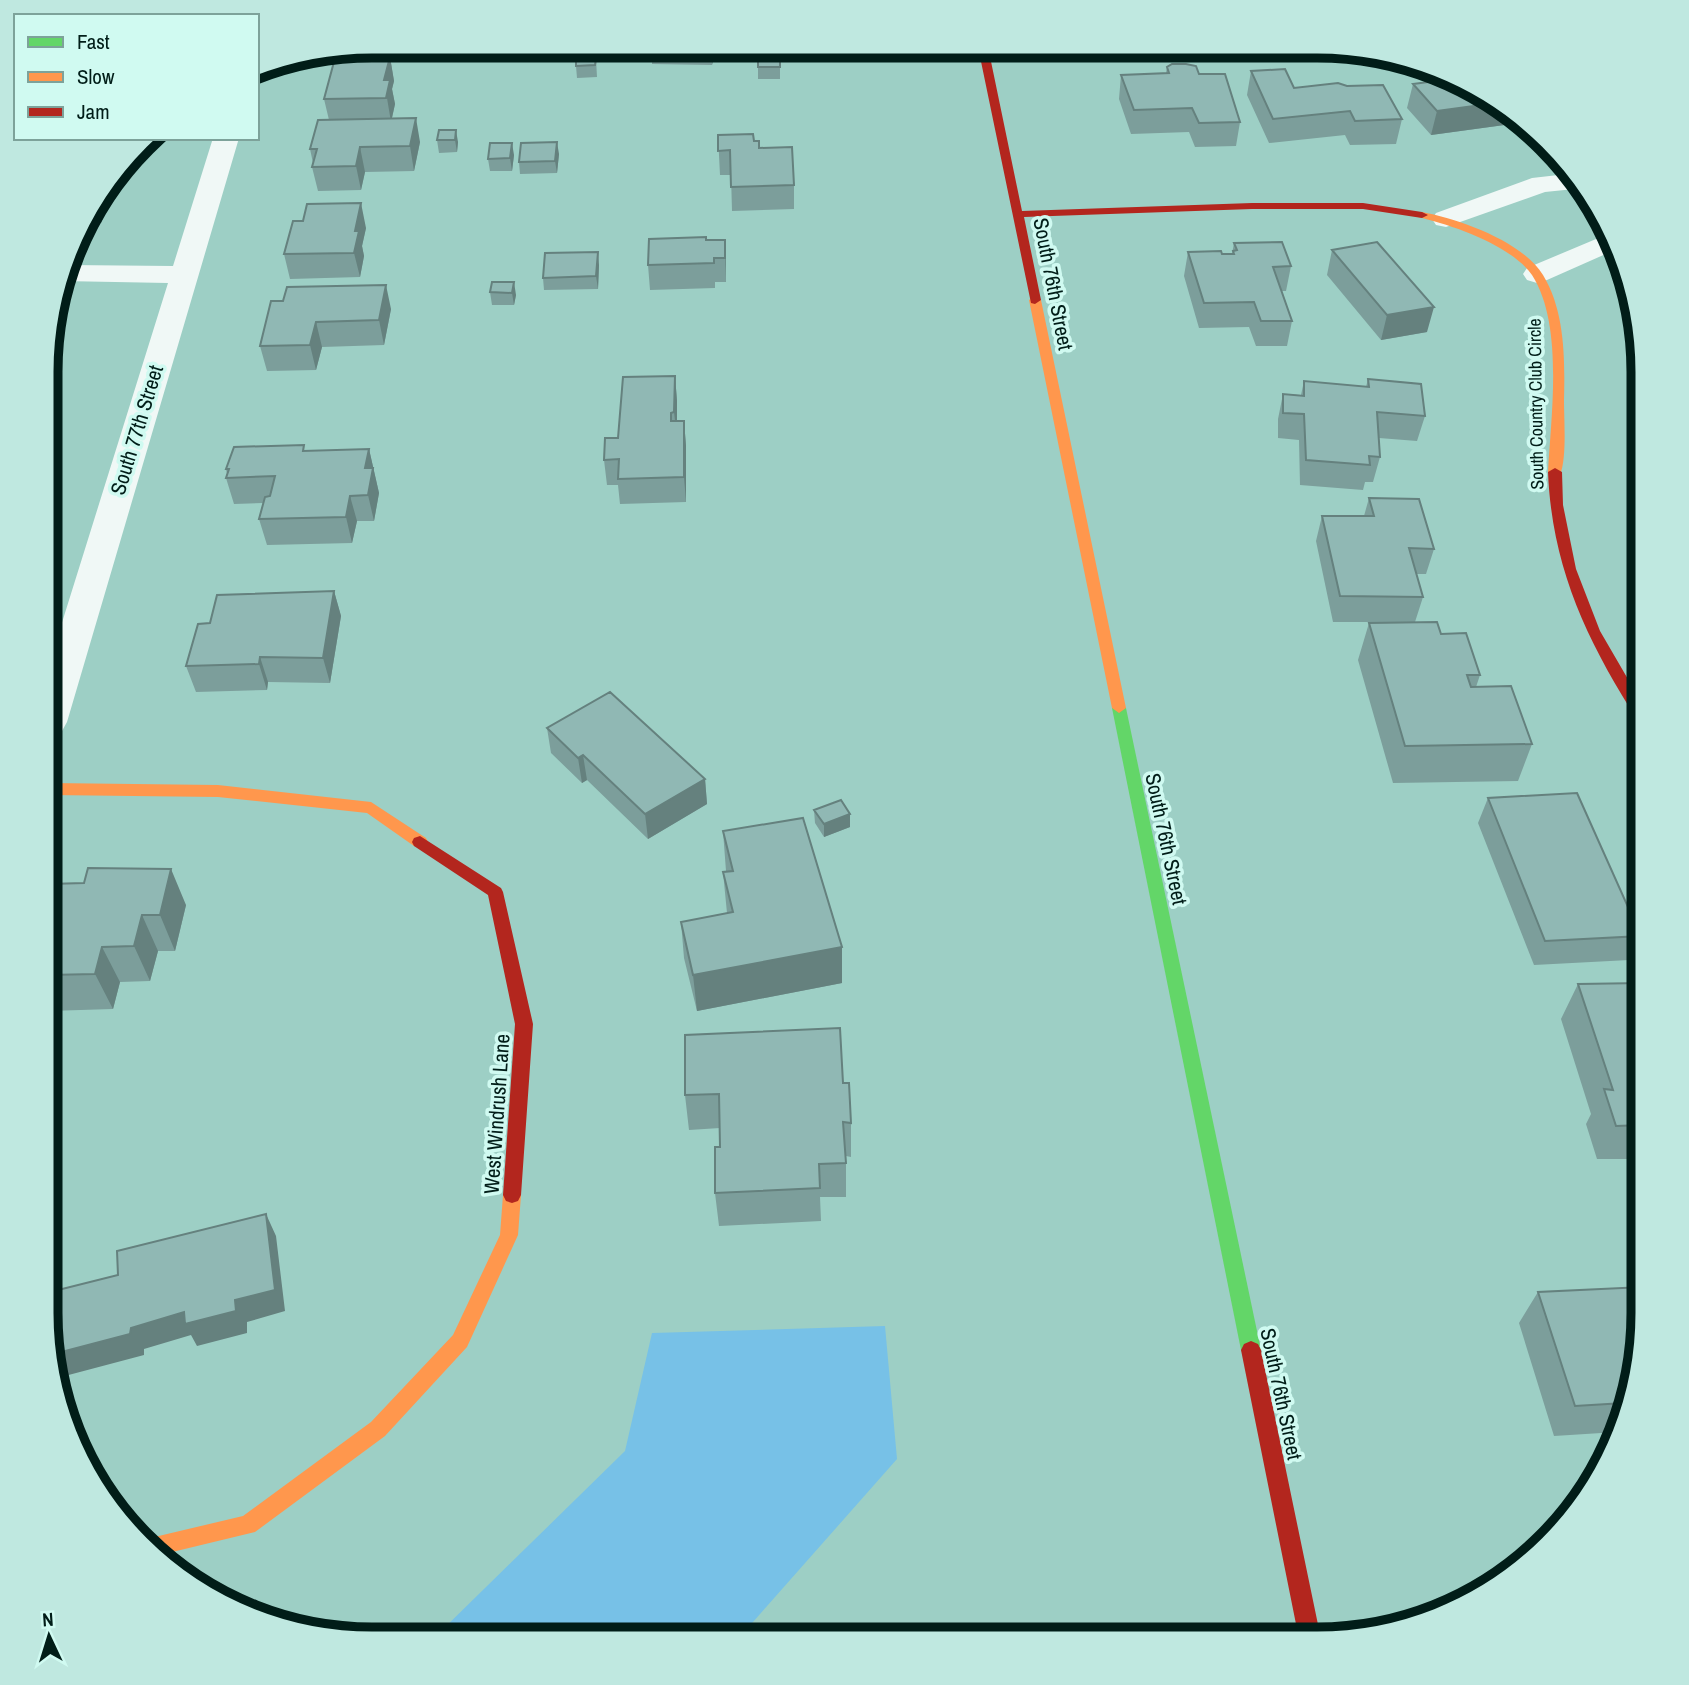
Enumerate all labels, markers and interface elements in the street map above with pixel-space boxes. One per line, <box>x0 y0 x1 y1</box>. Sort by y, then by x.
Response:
legend <box>14 14 259 140</box>
text: Fast <box>77 27 110 56</box>
text: Slow <box>77 62 115 91</box>
text: Jam <box>77 97 110 126</box>
street label: South 76th Street <box>1026 215 1081 353</box>
street label: South Country Club Circle <box>1522 318 1549 490</box>
street label: South 77th Street <box>103 361 170 498</box>
street label: South 76th Street <box>1138 770 1195 908</box>
street label: West Windrush Lane <box>476 1033 517 1195</box>
street label: South 76th Street <box>1253 1325 1310 1463</box>
north arrow <box>14 1601 84 1671</box>
text: N <box>41 1606 54 1632</box>

